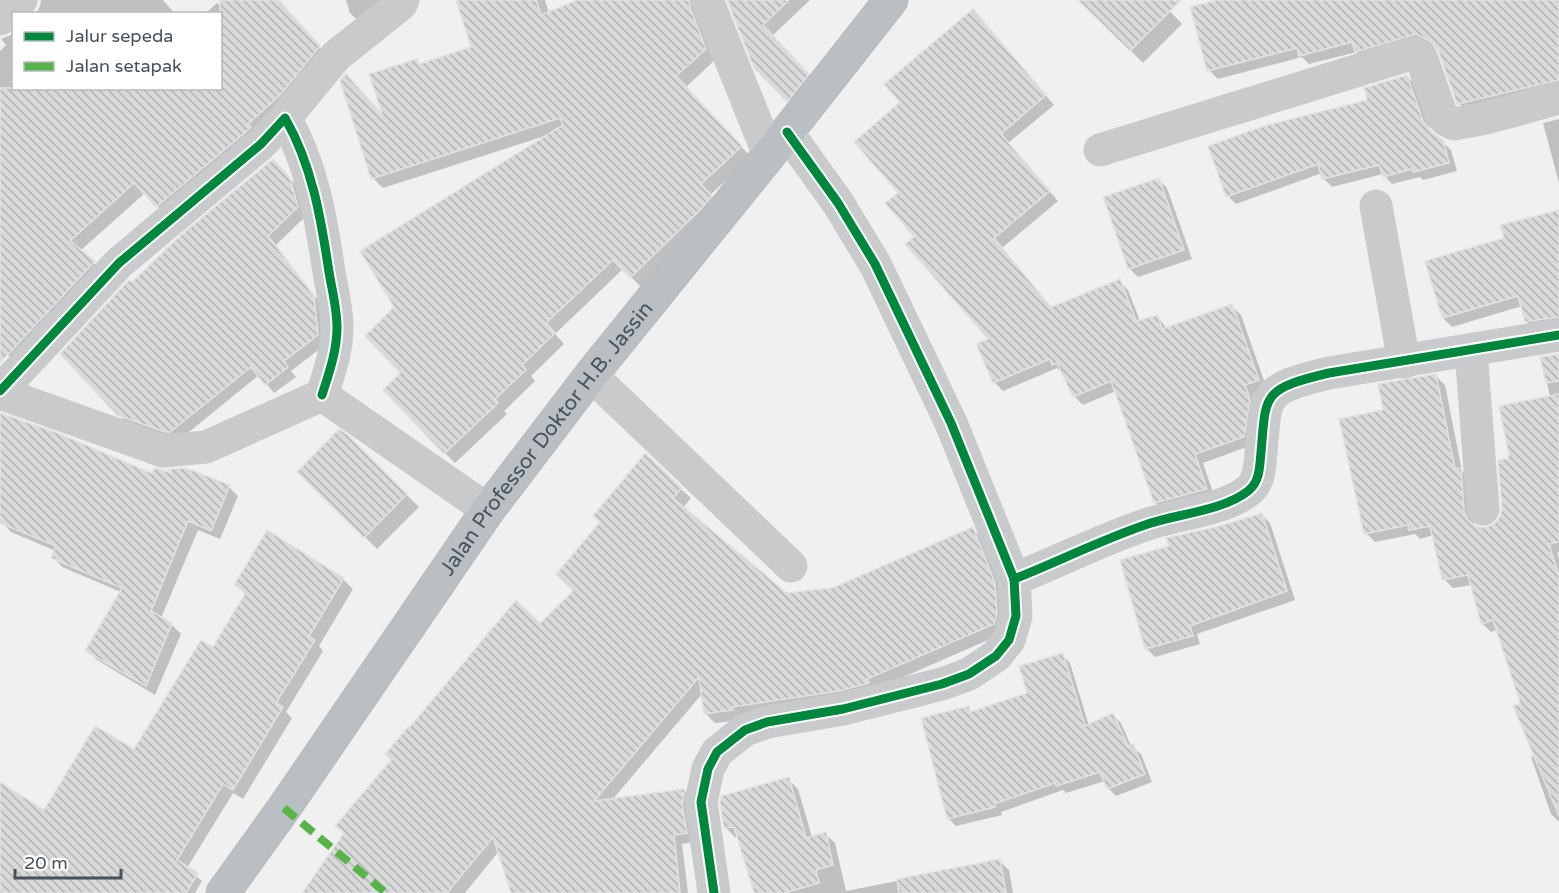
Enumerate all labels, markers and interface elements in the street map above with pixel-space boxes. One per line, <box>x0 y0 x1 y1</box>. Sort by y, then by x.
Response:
legend <box>12 12 222 90</box>
text: Jalur sepeda <box>66 25 173 47</box>
text: Jalan setapak <box>66 55 182 77</box>
street label: Jalan Professor Doktor H.B. Jassin <box>435 297 658 580</box>
scale bar <box>15 842 122 880</box>
text: 20 m <box>24 852 68 874</box>

